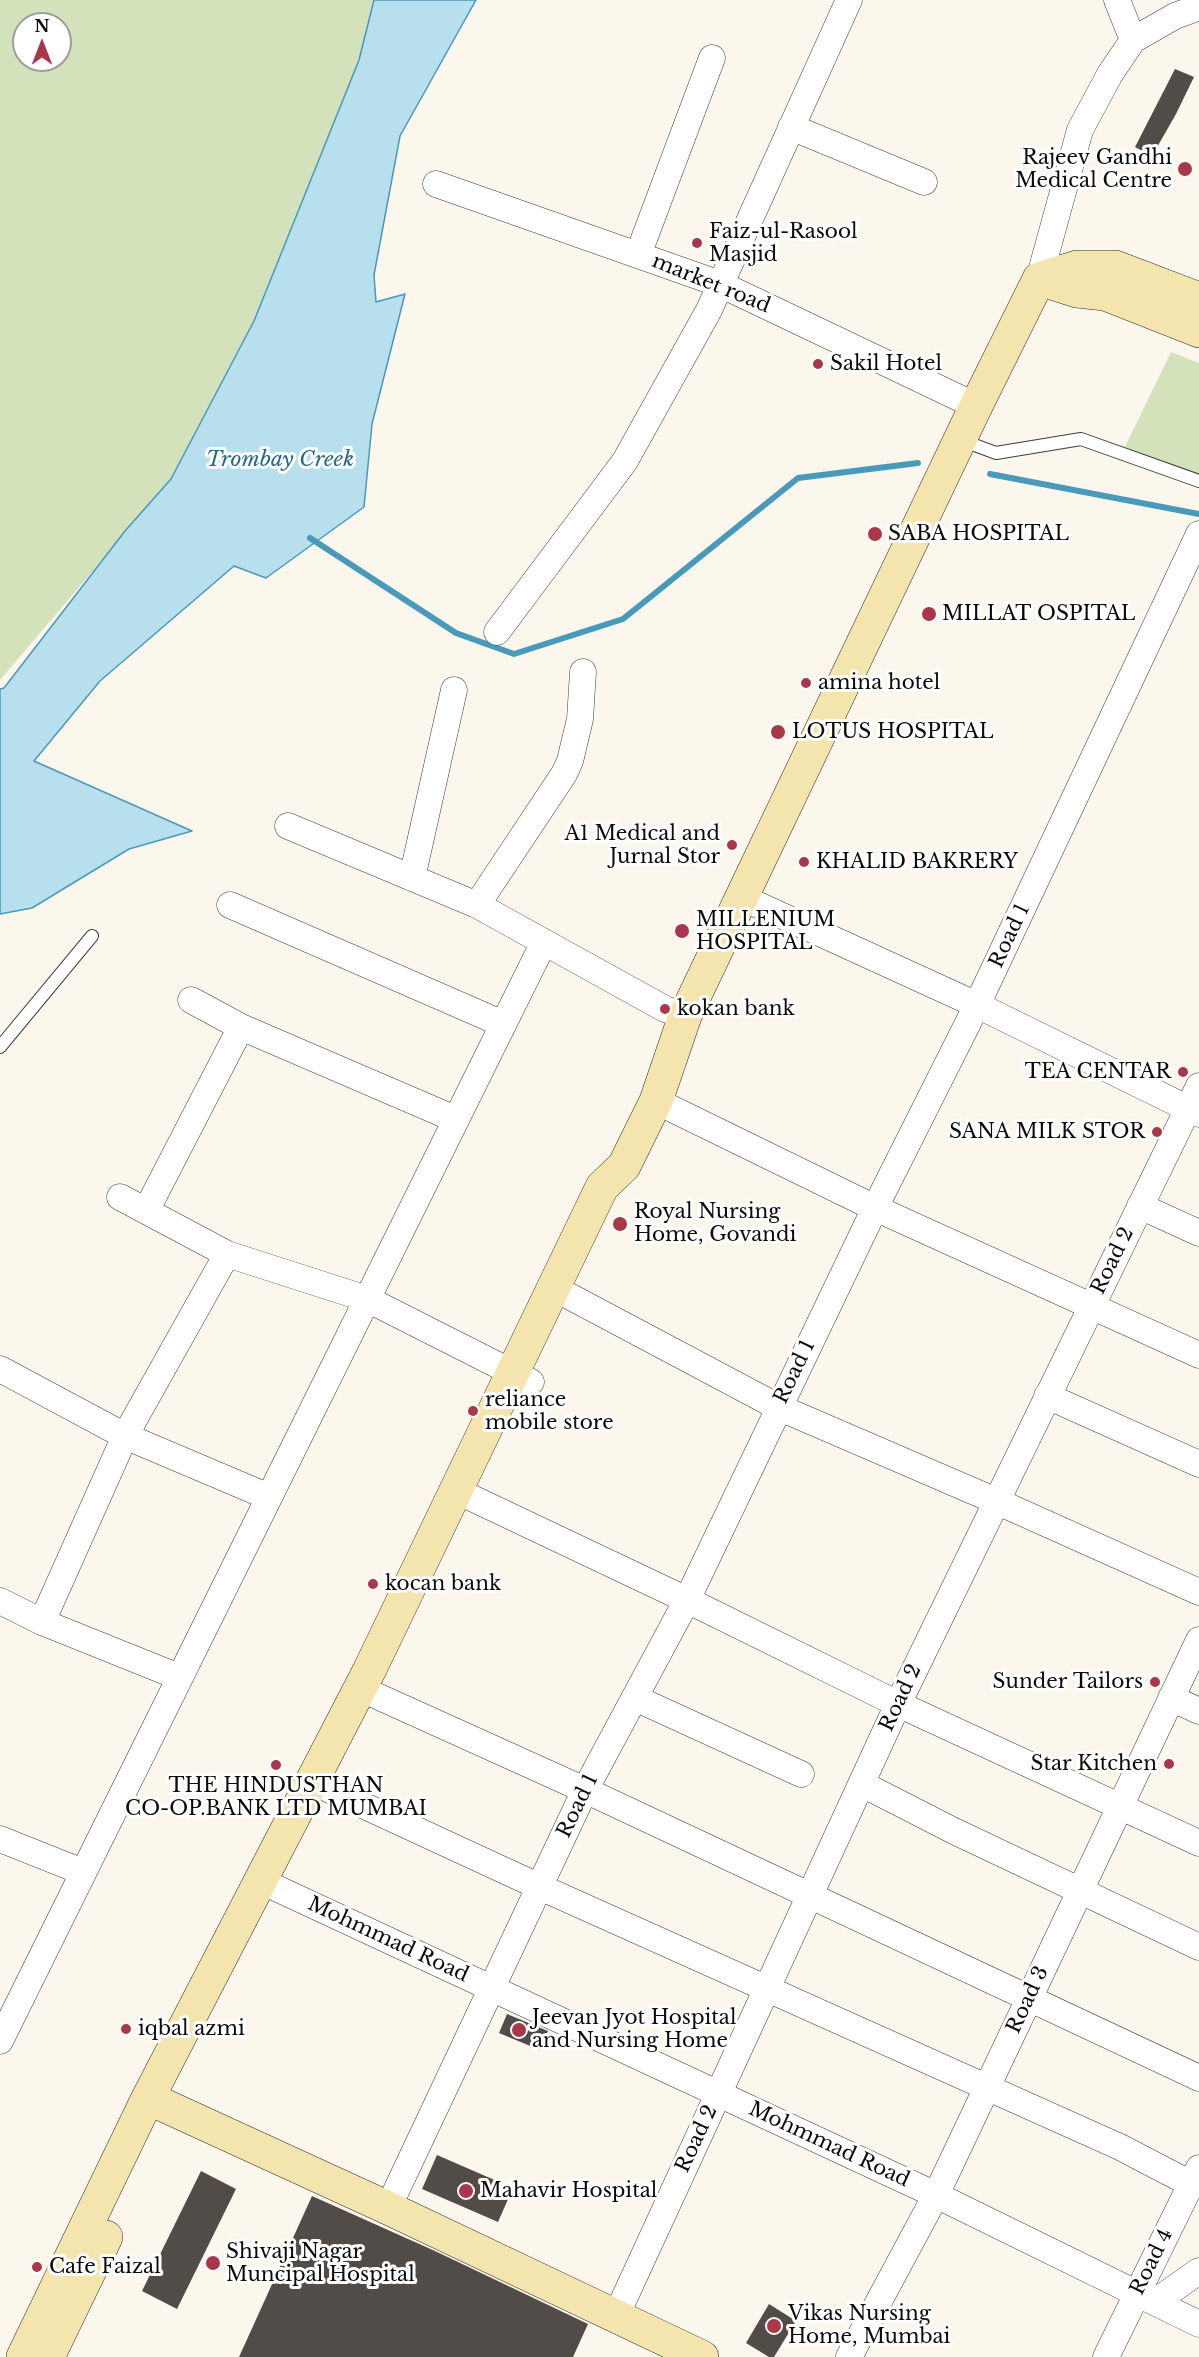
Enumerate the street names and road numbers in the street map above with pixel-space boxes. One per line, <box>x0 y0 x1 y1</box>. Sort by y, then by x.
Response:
street label: market road <box>648 249 774 319</box>
street label: Road 1 <box>985 900 1035 972</box>
street label: Road 2 <box>1087 1224 1139 1298</box>
street label: Road 1 <box>769 1336 821 1408</box>
street label: Road 2 <box>875 1661 927 1735</box>
street label: Road 1 <box>552 1770 604 1842</box>
street label: Mohmmad Road <box>304 1892 472 1988</box>
street label: Road 3 <box>1002 1963 1054 2037</box>
street label: Mohmmad Road <box>745 2097 913 2193</box>
street label: Road 2 <box>671 2102 723 2176</box>
street label: Road 4 <box>1126 2225 1178 2299</box>

